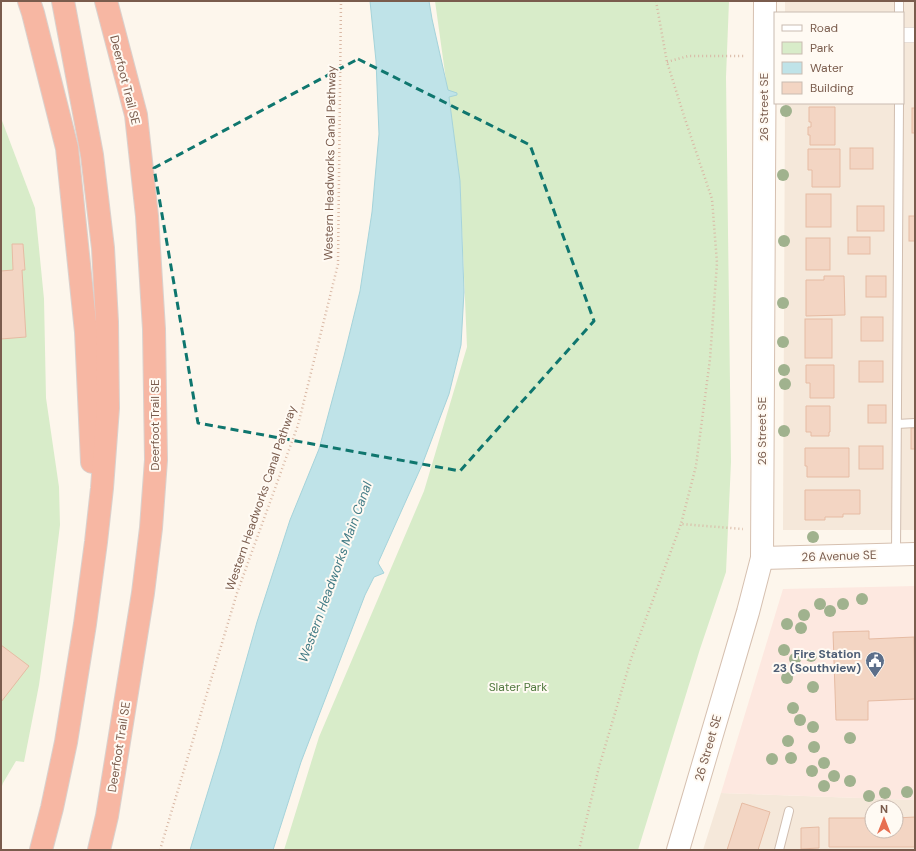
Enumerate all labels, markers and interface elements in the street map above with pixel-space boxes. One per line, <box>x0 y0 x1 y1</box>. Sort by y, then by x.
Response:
legend <box>774 12 904 104</box>
text: Road <box>810 20 838 36</box>
street label: Deerfoot Trail SE <box>106 34 144 127</box>
text: Park <box>810 40 834 56</box>
text: Water <box>810 60 844 76</box>
street label: Western Headworks Canal Pathway <box>320 65 340 261</box>
street label: 26 Street SE <box>756 72 772 141</box>
text: Building <box>810 80 854 96</box>
street label: Deerfoot Trail SE <box>147 379 163 471</box>
street label: 26 Street SE <box>754 396 770 465</box>
street label: Western Headworks Canal Pathway <box>222 403 300 593</box>
water label: Western Headworks Main Canal <box>294 478 376 665</box>
street label: 26 Avenue SE <box>801 547 877 565</box>
place label: Fire Station 23 (Southview) <box>773 646 861 676</box>
public building icon: Fire Station 23 (Southview) <box>864 650 886 678</box>
park label: Slater Park <box>489 679 547 695</box>
street label: Deerfoot Trail SE <box>104 700 134 793</box>
street label: 26 Street SE <box>691 713 725 783</box>
north arrow <box>864 799 904 839</box>
text: N <box>880 802 888 816</box>

